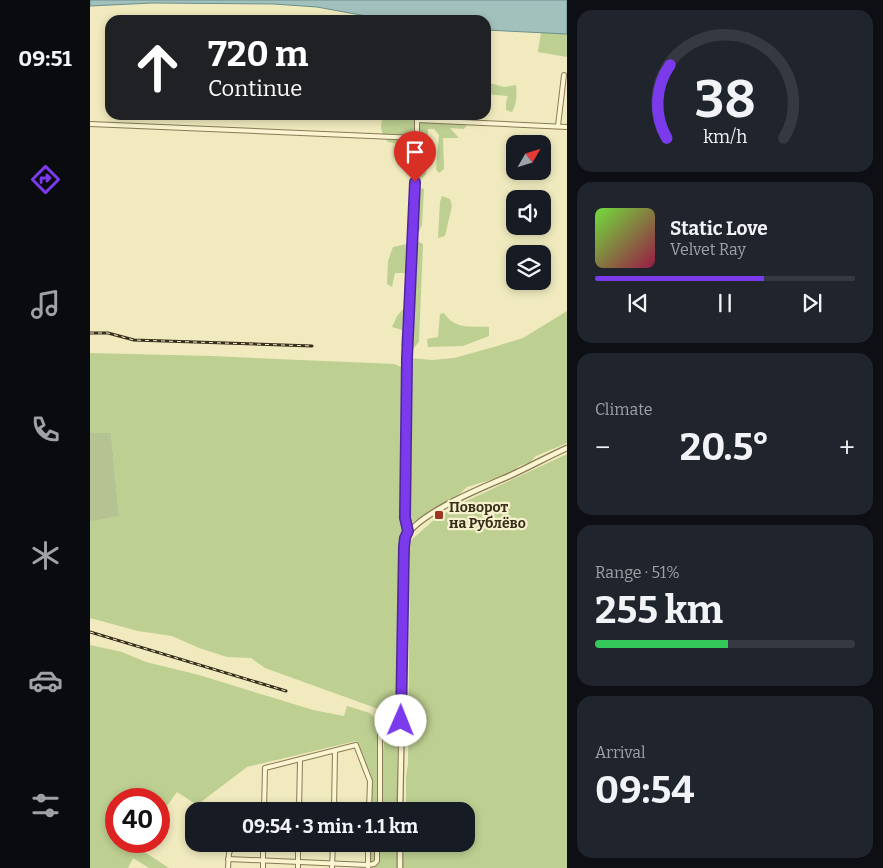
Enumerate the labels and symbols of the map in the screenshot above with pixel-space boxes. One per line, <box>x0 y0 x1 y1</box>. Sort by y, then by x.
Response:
pin <box>394 131 436 182</box>
north arrow <box>506 135 551 180</box>
place label: Поворот на Рублёво <box>449 499 526 532</box>
marker: Поворот на Рублёво <box>433 509 445 521</box>
position arrow <box>374 694 426 746</box>
speed limit sign: 40 <box>105 788 170 853</box>

